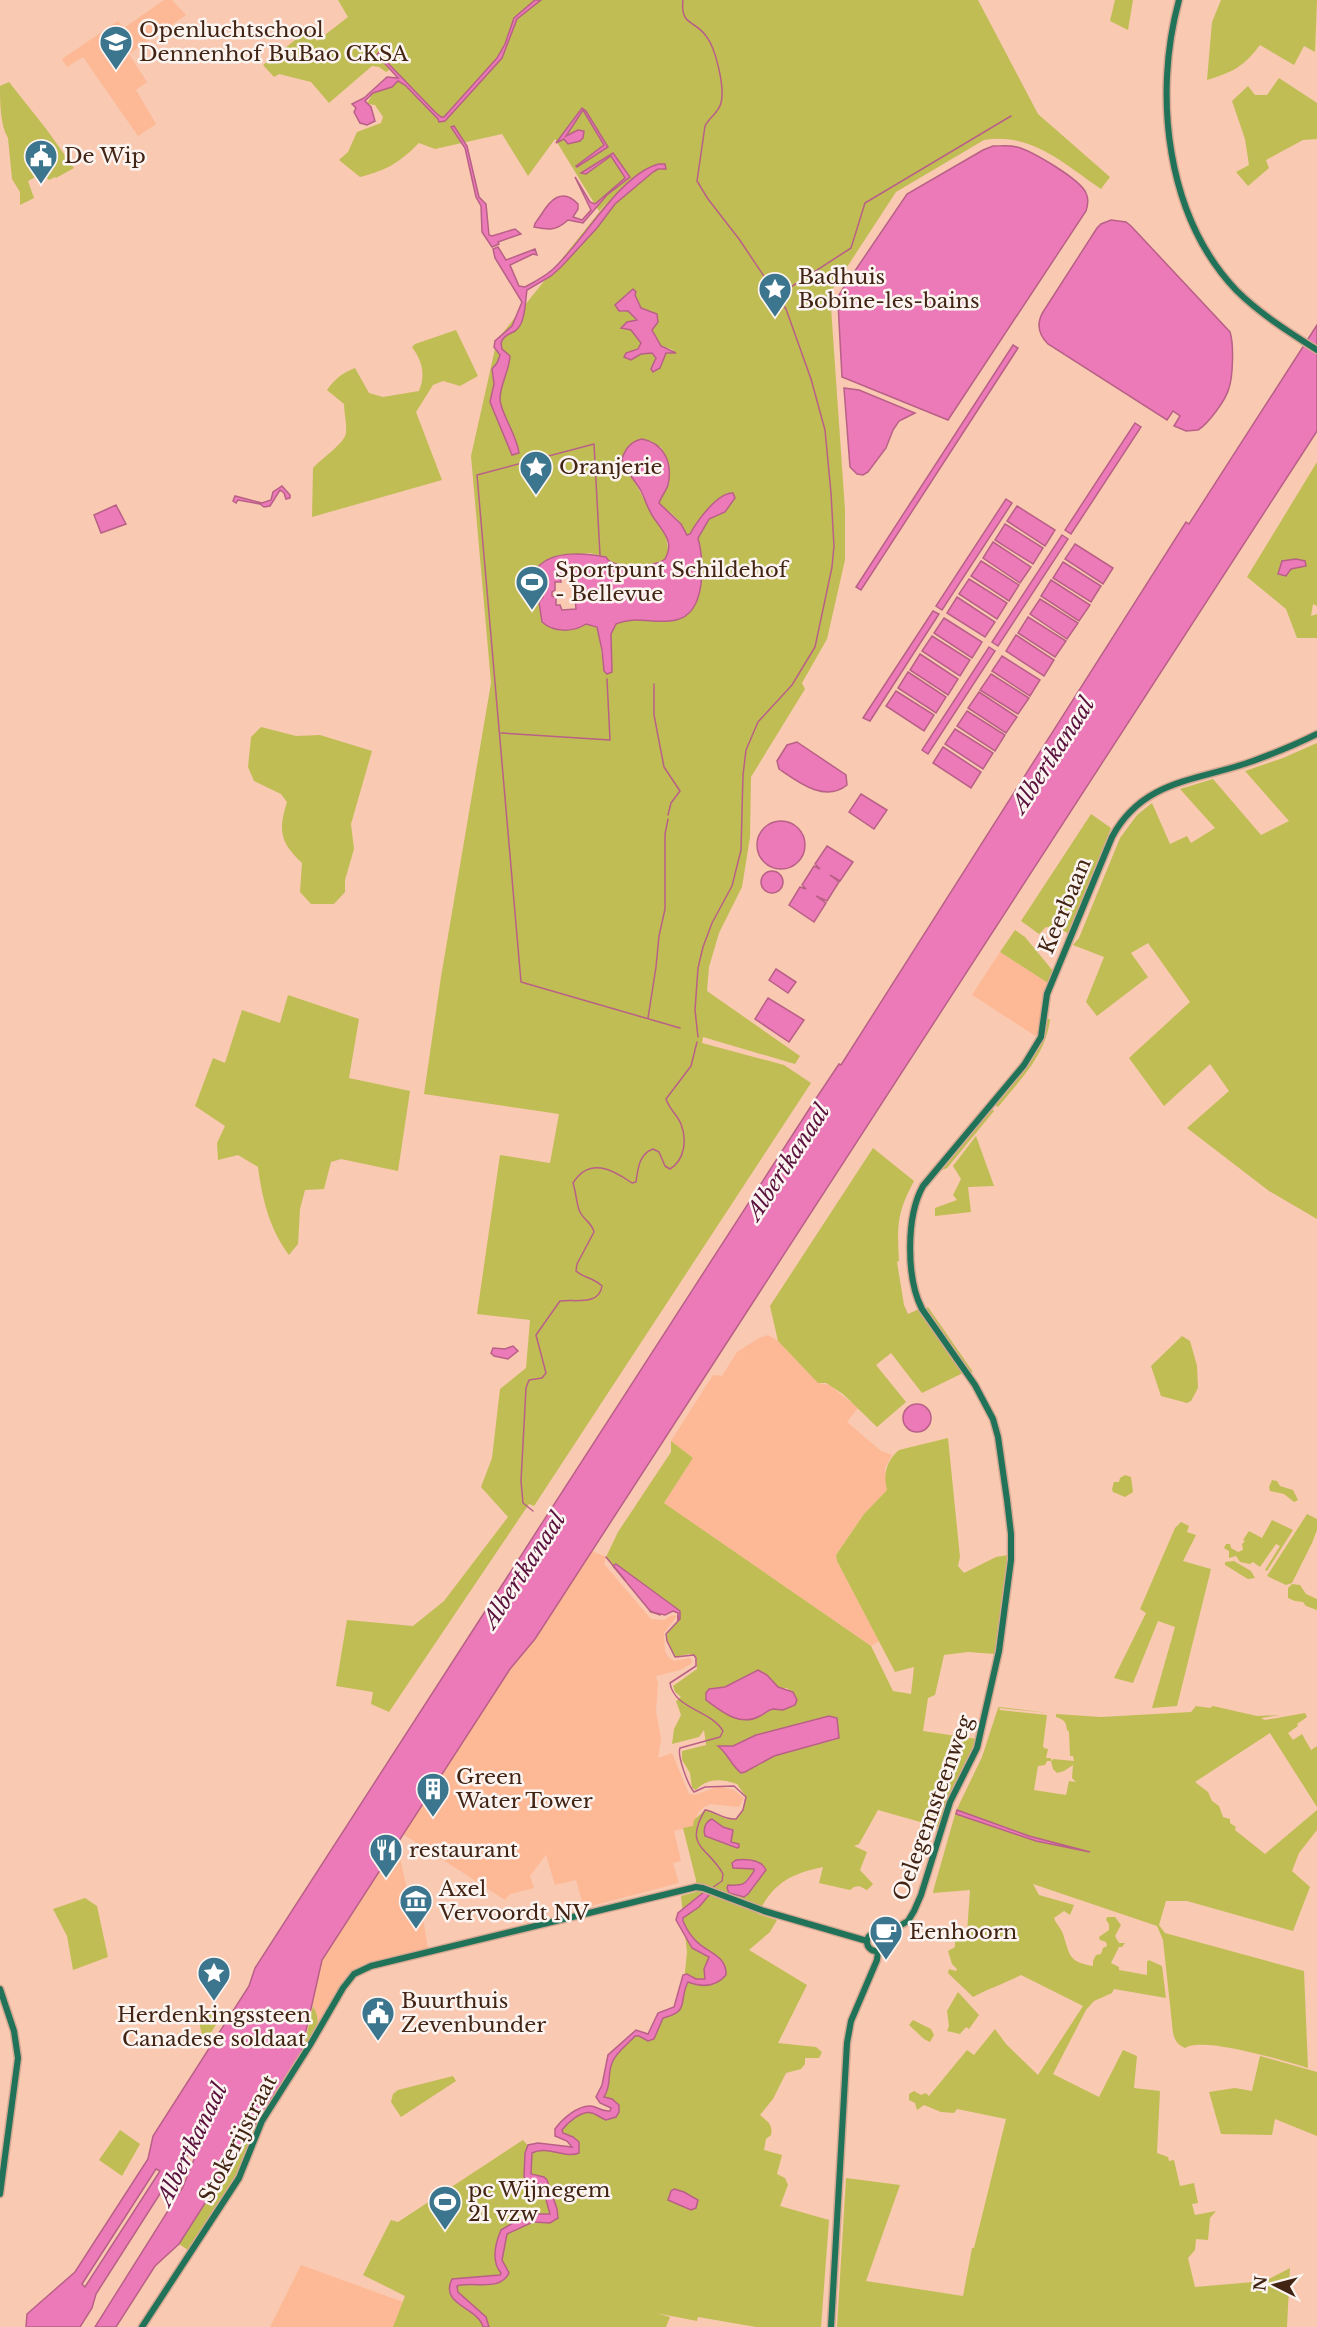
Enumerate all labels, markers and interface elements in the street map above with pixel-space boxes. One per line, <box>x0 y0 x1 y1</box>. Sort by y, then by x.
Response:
place label: Openluchtschool Dennenhof BuBao CKSA <box>139 17 409 67</box>
school or university icon: Openluchtschool Dennenhof BuBao CKSA <box>98 24 134 71</box>
public building icon: De Wip <box>23 138 59 185</box>
place label: De Wip <box>64 143 146 169</box>
place label: Badhuis Bobine-les-bains <box>798 264 980 314</box>
place icon: Badhuis Bobine-les-bains <box>757 271 793 318</box>
place icon: Oranjerie <box>518 449 554 496</box>
place label: Oranjerie <box>559 454 663 480</box>
place label: Sportpunt Schildehof - Bellevue <box>555 557 790 607</box>
sports icon: Sportpunt Schildehof - Bellevue <box>514 564 550 611</box>
water label: Albertkanaal <box>1004 692 1100 820</box>
street label: Keerbaan <box>1033 854 1097 958</box>
water label: Albertkanaal <box>739 1099 835 1227</box>
water label: Albertkanaal <box>475 1507 571 1635</box>
street label: Oelegemsteenweg <box>887 1711 979 1904</box>
place label: Green Water Tower <box>455 1764 593 1814</box>
building icon: Green Water Tower <box>415 1771 451 1818</box>
restaurant icon: restaurant <box>368 1832 404 1879</box>
place label: restaurant <box>409 1837 518 1863</box>
place label: Axel Vervoordt NV <box>438 1876 589 1926</box>
museum icon: Axel Vervoordt NV <box>398 1883 434 1930</box>
cafe icon: Eenhoorn <box>868 1914 904 1961</box>
place label: Eenhoorn <box>909 1919 1017 1945</box>
place icon: Herdenkingssteen Canadese soldaat <box>196 1955 232 2002</box>
place label: Buurthuis Zevenbunder <box>401 1988 546 2038</box>
public building icon: Buurthuis Zevenbunder <box>360 1995 396 2042</box>
place label: Herdenkingssteen Canadese soldaat <box>117 2002 311 2052</box>
street label: Stokerijstraat <box>193 2070 283 2208</box>
water label: Albertkanaal <box>150 2079 233 2212</box>
place label: pc Wijnegem 21 vzw <box>468 2177 611 2227</box>
sports icon: pc Wijnegem 21 vzw <box>427 2184 463 2231</box>
north arrow <box>1245 2255 1305 2315</box>
text: N <box>1249 2275 1271 2292</box>

